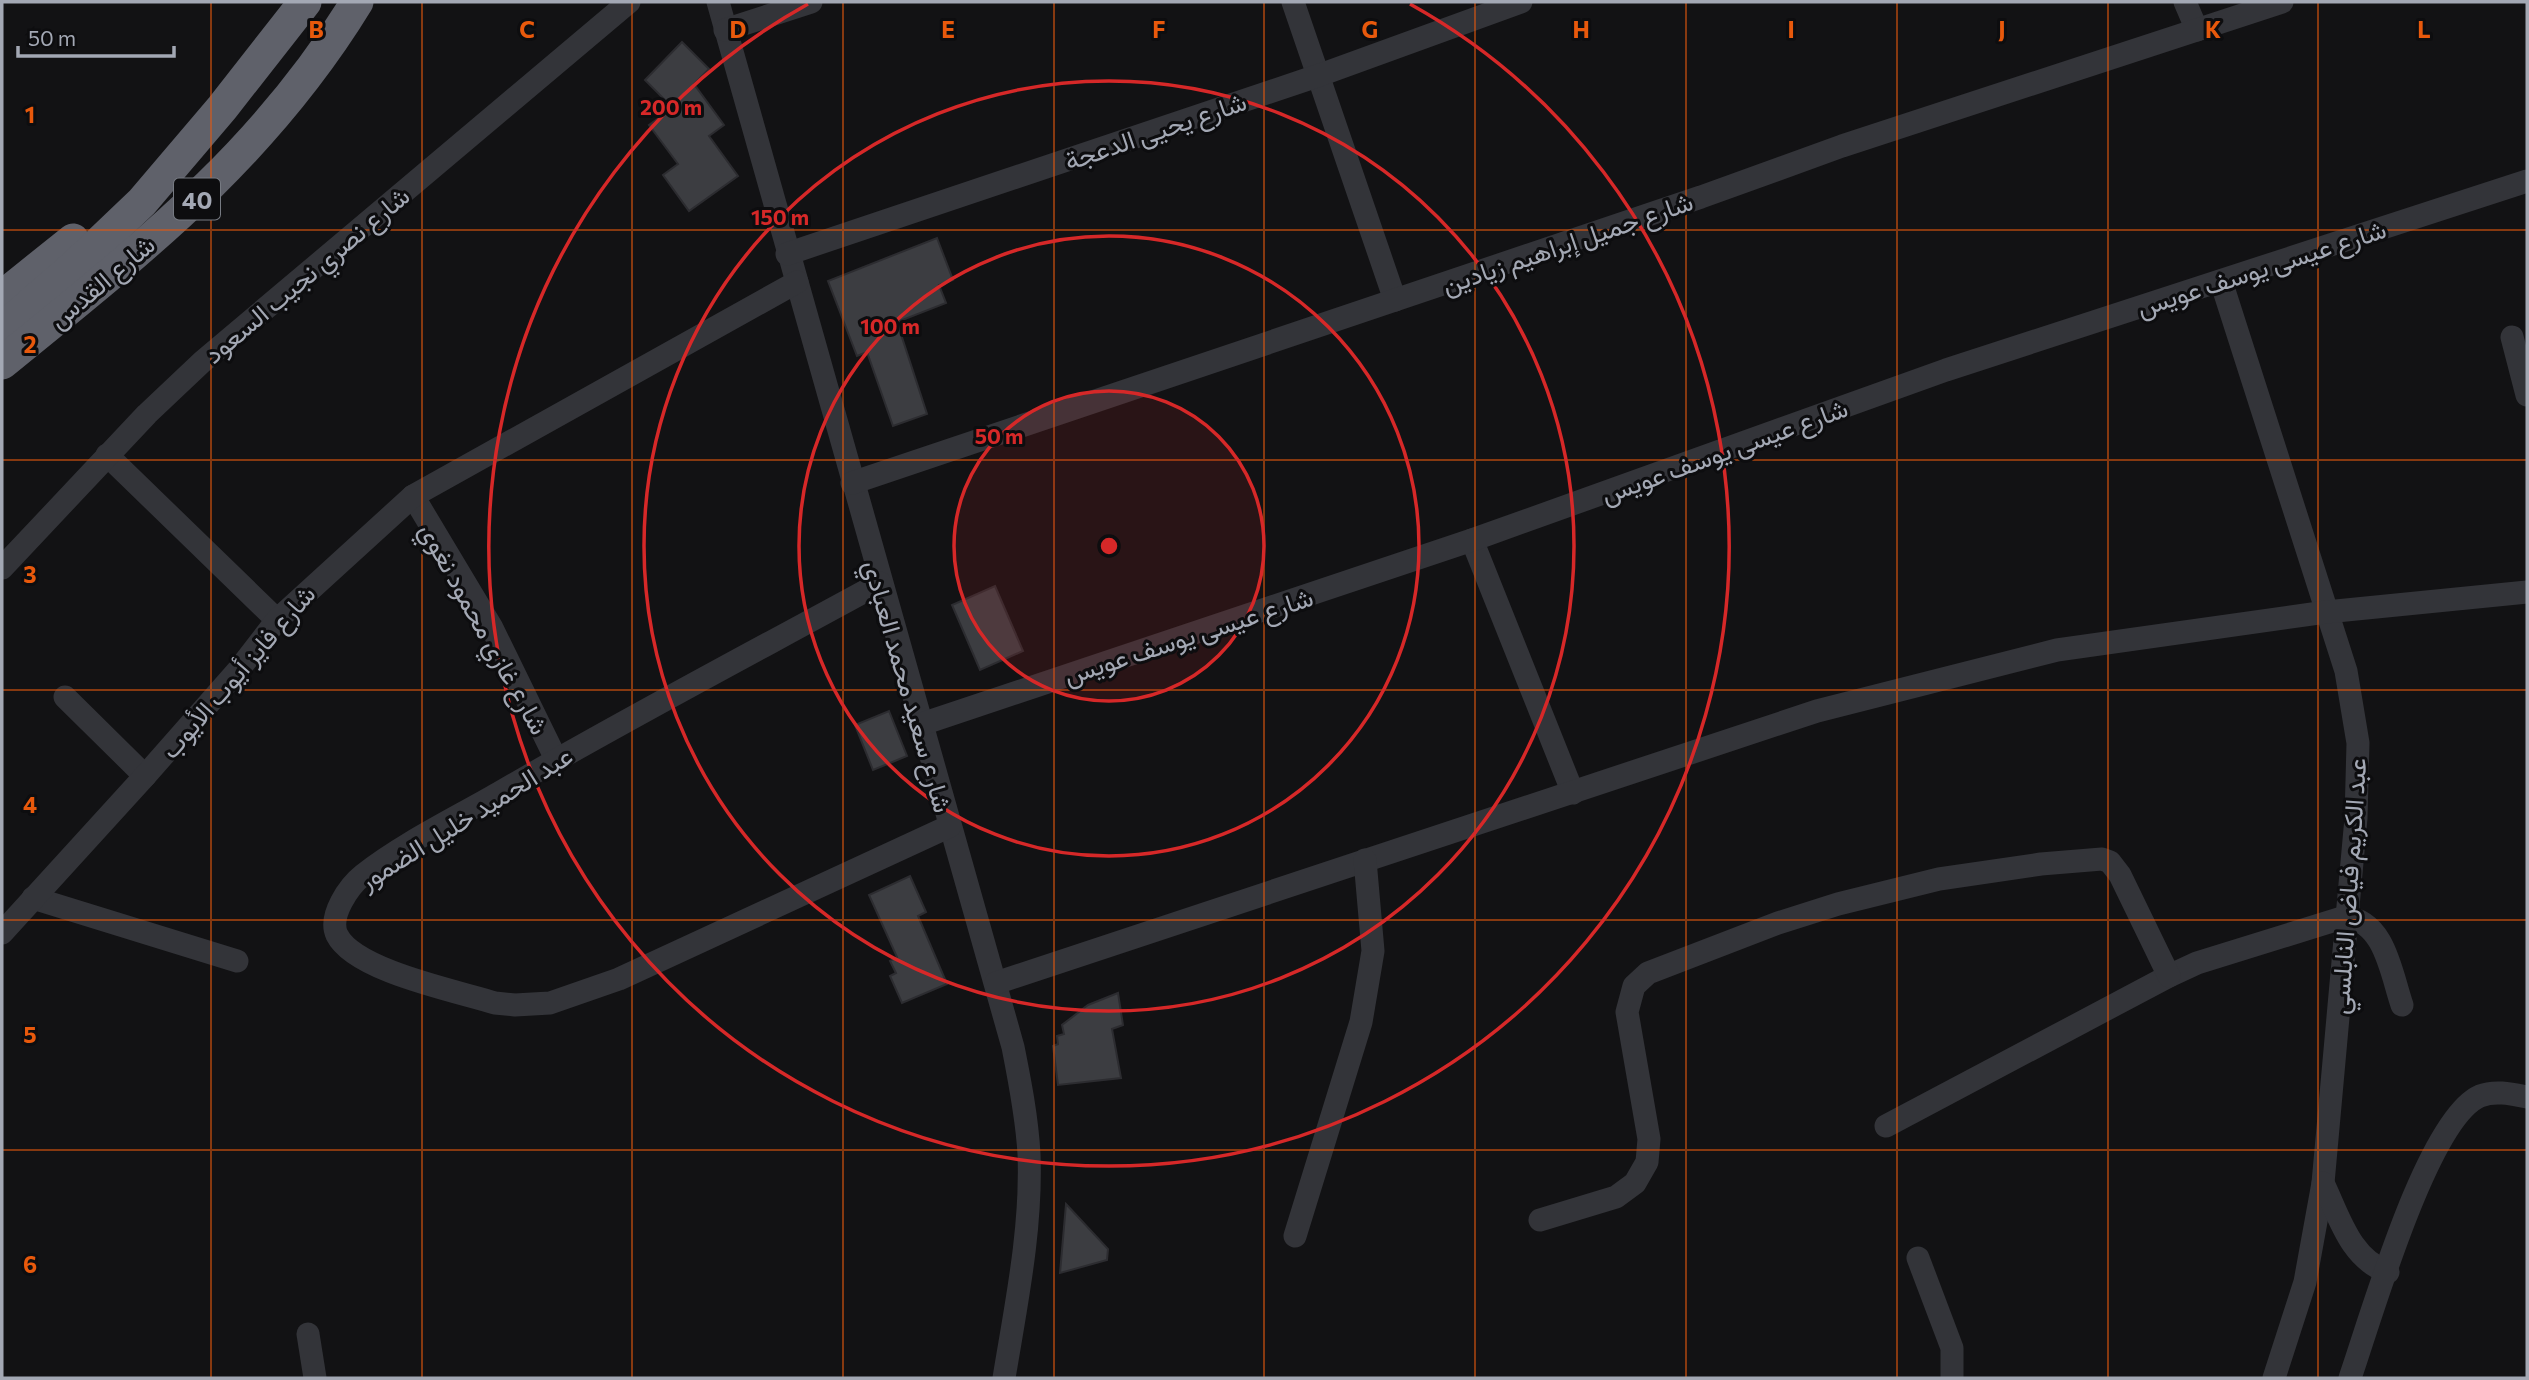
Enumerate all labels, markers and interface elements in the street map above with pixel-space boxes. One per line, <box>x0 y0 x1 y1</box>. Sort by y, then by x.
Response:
scale bar <box>18 14 173 58</box>
text: B <box>308 15 324 43</box>
text: C <box>519 15 535 43</box>
text: D <box>730 15 747 43</box>
text: E <box>941 15 955 43</box>
text: F <box>1152 15 1166 43</box>
text: G <box>1362 15 1378 43</box>
text: H <box>1572 15 1590 43</box>
text: I <box>1787 15 1795 43</box>
text: J <box>1998 15 2006 43</box>
text: K <box>2205 15 2221 43</box>
text: L <box>2417 15 2431 43</box>
text: 50 m <box>28 25 76 50</box>
street label: شارع يحيى الدعجة <box>1060 84 1251 179</box>
text: 200 m <box>640 94 702 119</box>
text: 1 <box>25 100 35 128</box>
road number: 40 <box>174 178 220 219</box>
street label: شارع نصري نجيب السعود <box>197 179 419 374</box>
street label: شارع جميل إبراهيم زيادين <box>1437 184 1698 303</box>
text: 150 m <box>751 204 809 229</box>
street label: شارع عيسى يوسف عويس <box>2132 212 2391 326</box>
street label: شارع القدس <box>42 228 163 337</box>
text: 100 m <box>860 313 920 338</box>
text: 2 <box>23 330 37 358</box>
street label: شارع عيسى يوسف عويس <box>1596 391 1853 513</box>
text: 50 m <box>975 423 1023 448</box>
street label: شارع غازي محمود نغوي <box>408 517 556 743</box>
centre of rings <box>1097 534 1121 558</box>
street label: شارع سعيد محمد العبادي <box>851 556 960 818</box>
text: 3 <box>23 560 37 588</box>
street label: شارع فايز أيوب الأيوب <box>153 578 324 767</box>
street label: شارع عيسى يوسف عويس <box>1059 580 1318 694</box>
street label: عبد الحميد خليل الضمور <box>352 739 578 897</box>
street label: عبد الكريم فياض النابلسي <box>2323 757 2378 1016</box>
text: 4 <box>23 790 37 818</box>
text: 5 <box>23 1020 37 1048</box>
text: 6 <box>23 1250 37 1278</box>

